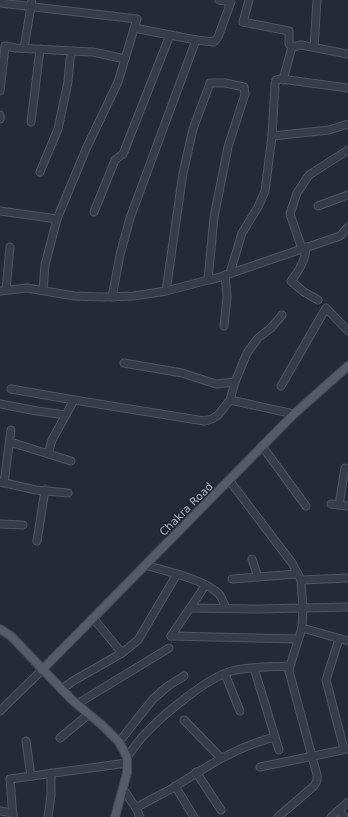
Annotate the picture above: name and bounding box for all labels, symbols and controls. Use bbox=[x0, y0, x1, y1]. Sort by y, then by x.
street label: Chakra Road bbox=[157, 480, 216, 539]

